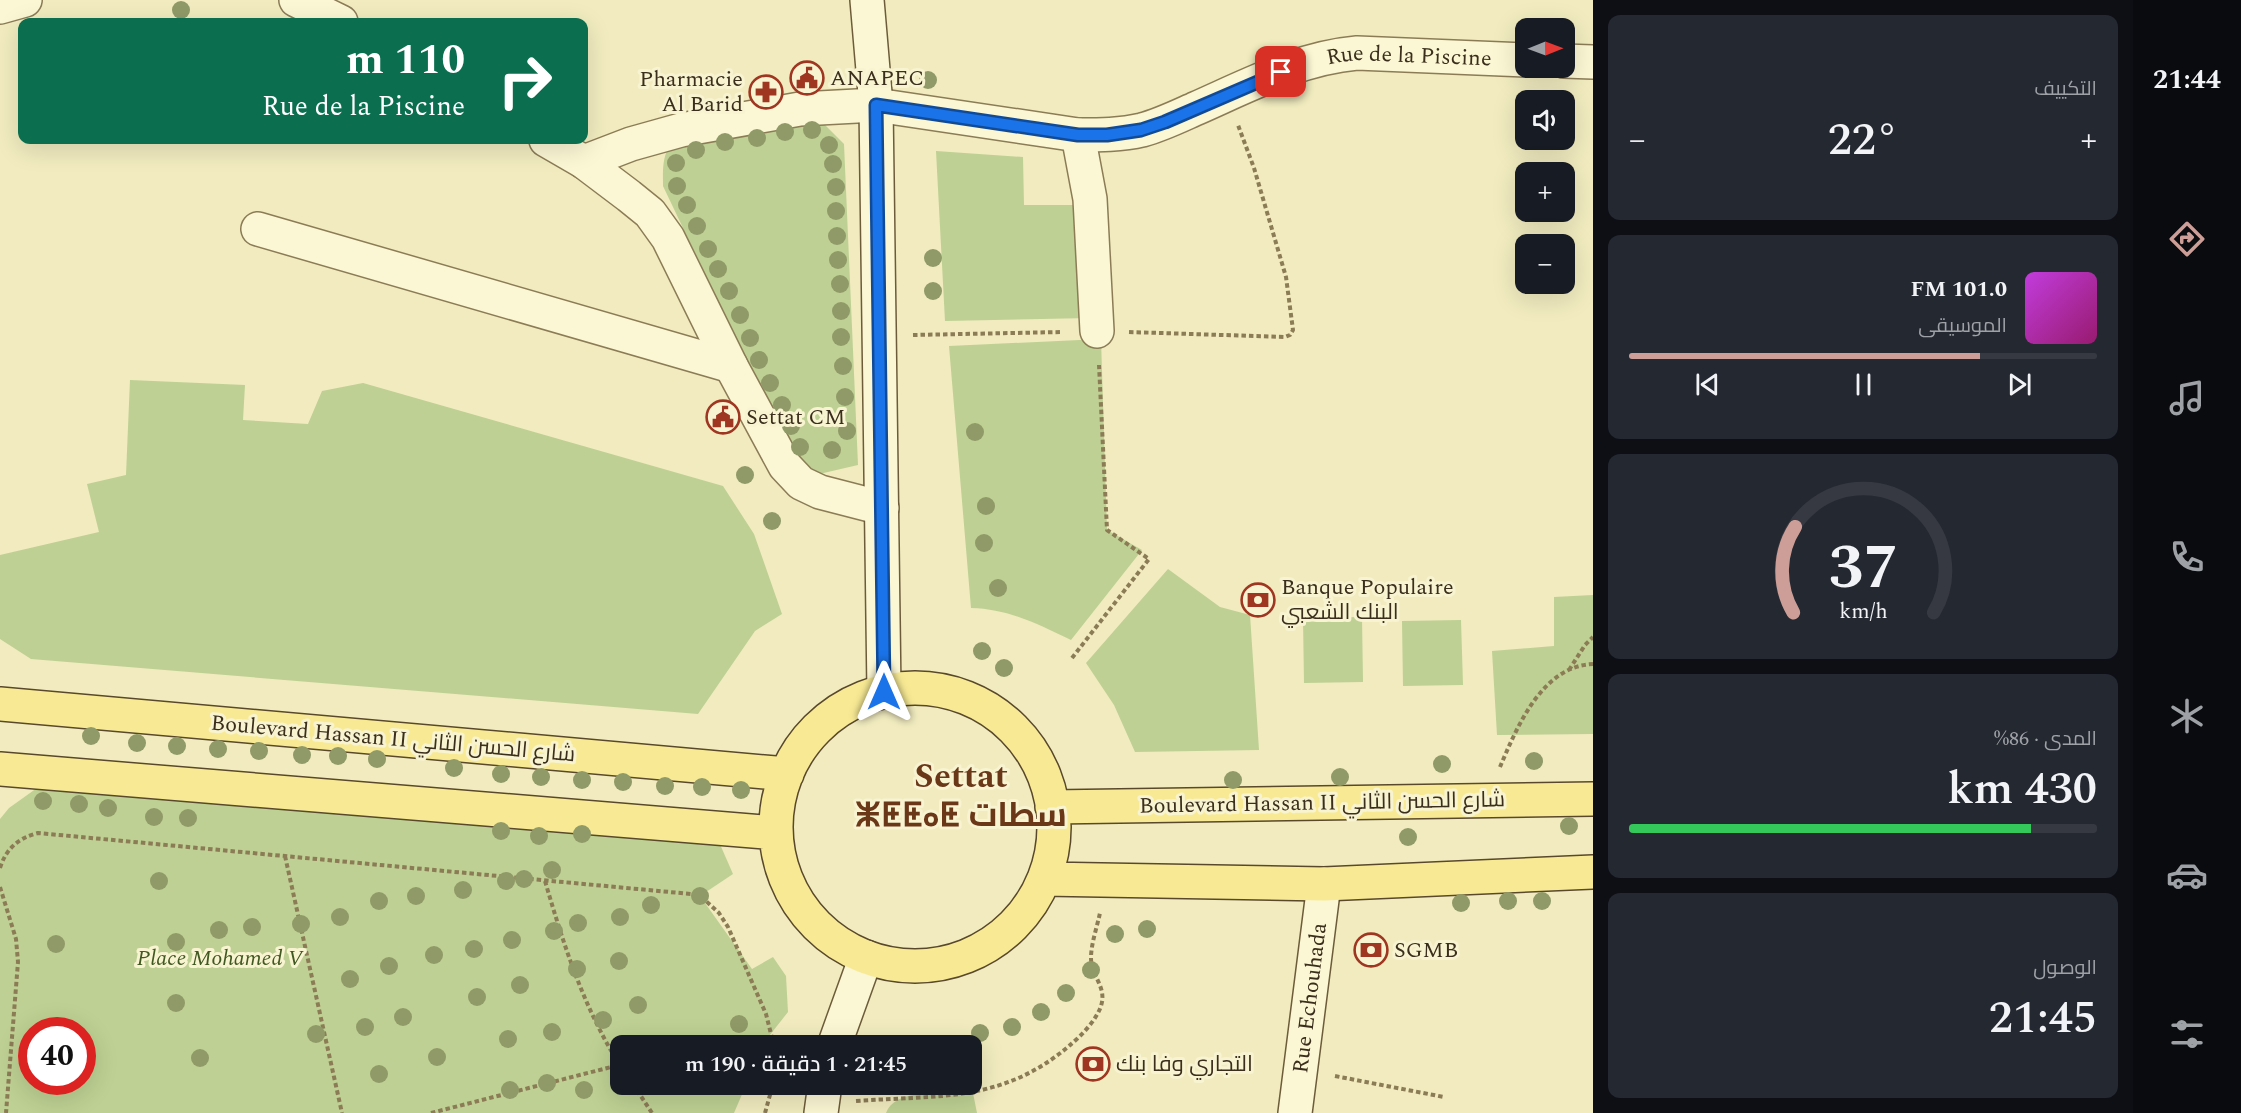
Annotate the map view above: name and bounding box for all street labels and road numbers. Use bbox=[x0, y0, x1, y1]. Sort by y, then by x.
street label: Rue de la Piscine bbox=[1323, 36, 1492, 75]
street label: Boulevard Hassan II شارع الحسن الثاني bbox=[209, 707, 577, 771]
street label: Boulevard Hassan II شارع الحسن الثاني bbox=[1139, 783, 1505, 823]
street label: Rue Echouhada bbox=[1284, 920, 1335, 1075]

